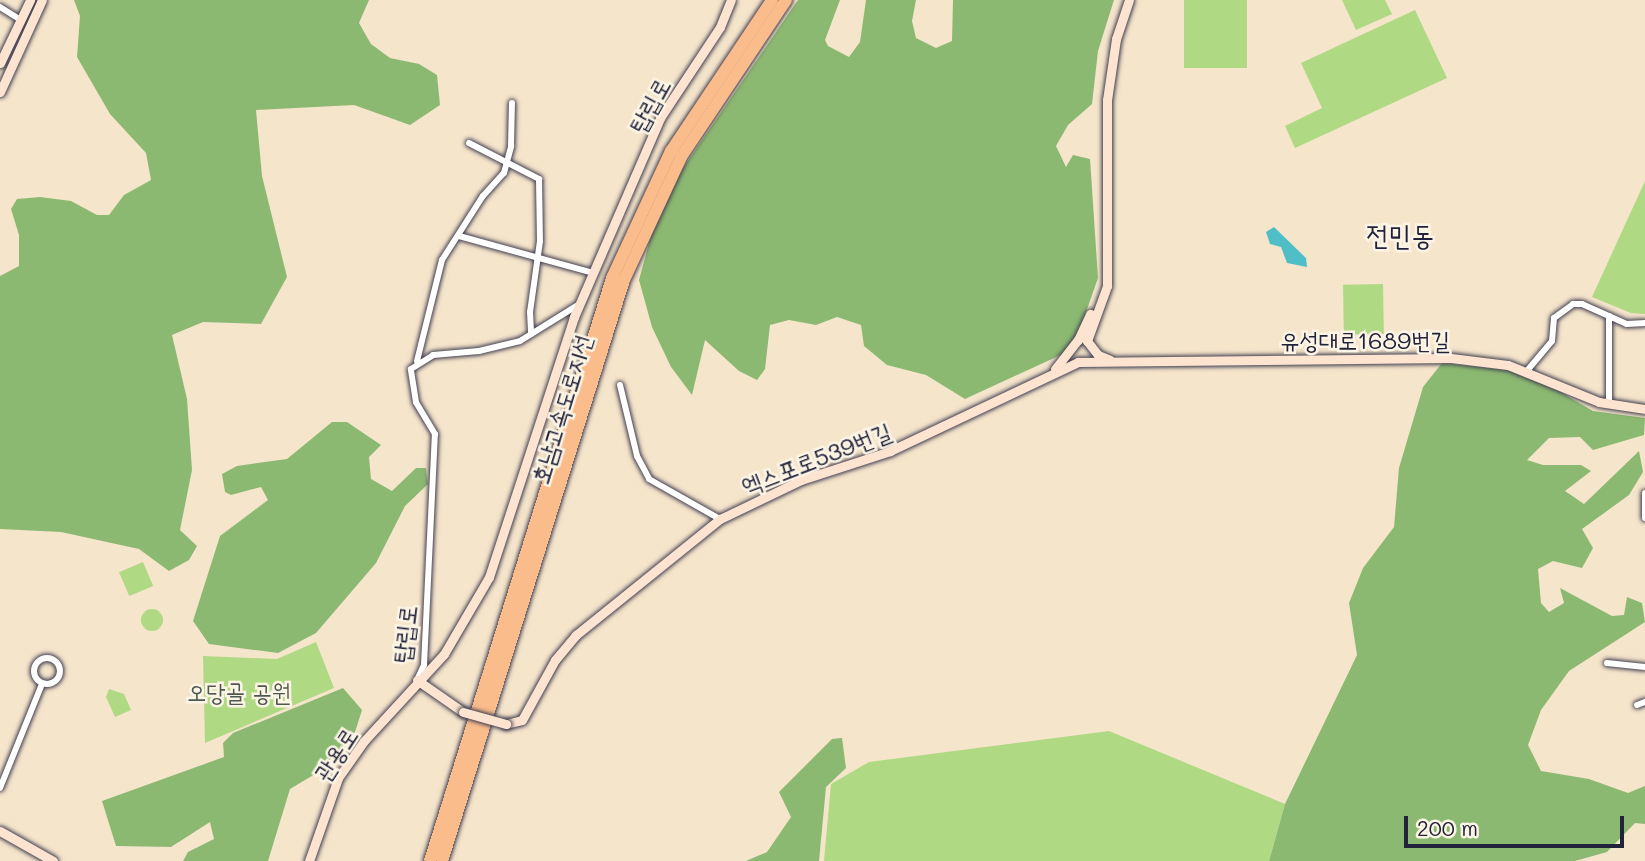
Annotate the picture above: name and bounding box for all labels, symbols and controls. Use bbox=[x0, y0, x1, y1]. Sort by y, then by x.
street label: 탑립로 bbox=[622, 73, 676, 137]
district label: 전민동 bbox=[1366, 217, 1434, 251]
street label: 유성대로1689번길 bbox=[1280, 326, 1450, 354]
street label: 호남고속도로지선 bbox=[525, 331, 597, 487]
street label: 엑스포로539번길 bbox=[737, 416, 895, 500]
street label: 탑립로 bbox=[386, 603, 422, 665]
park label: 오당골 공원 bbox=[187, 678, 291, 706]
street label: 관용로 bbox=[307, 722, 363, 786]
scale bar bbox=[1407, 802, 1628, 846]
text: 200 m bbox=[1417, 814, 1478, 841]

